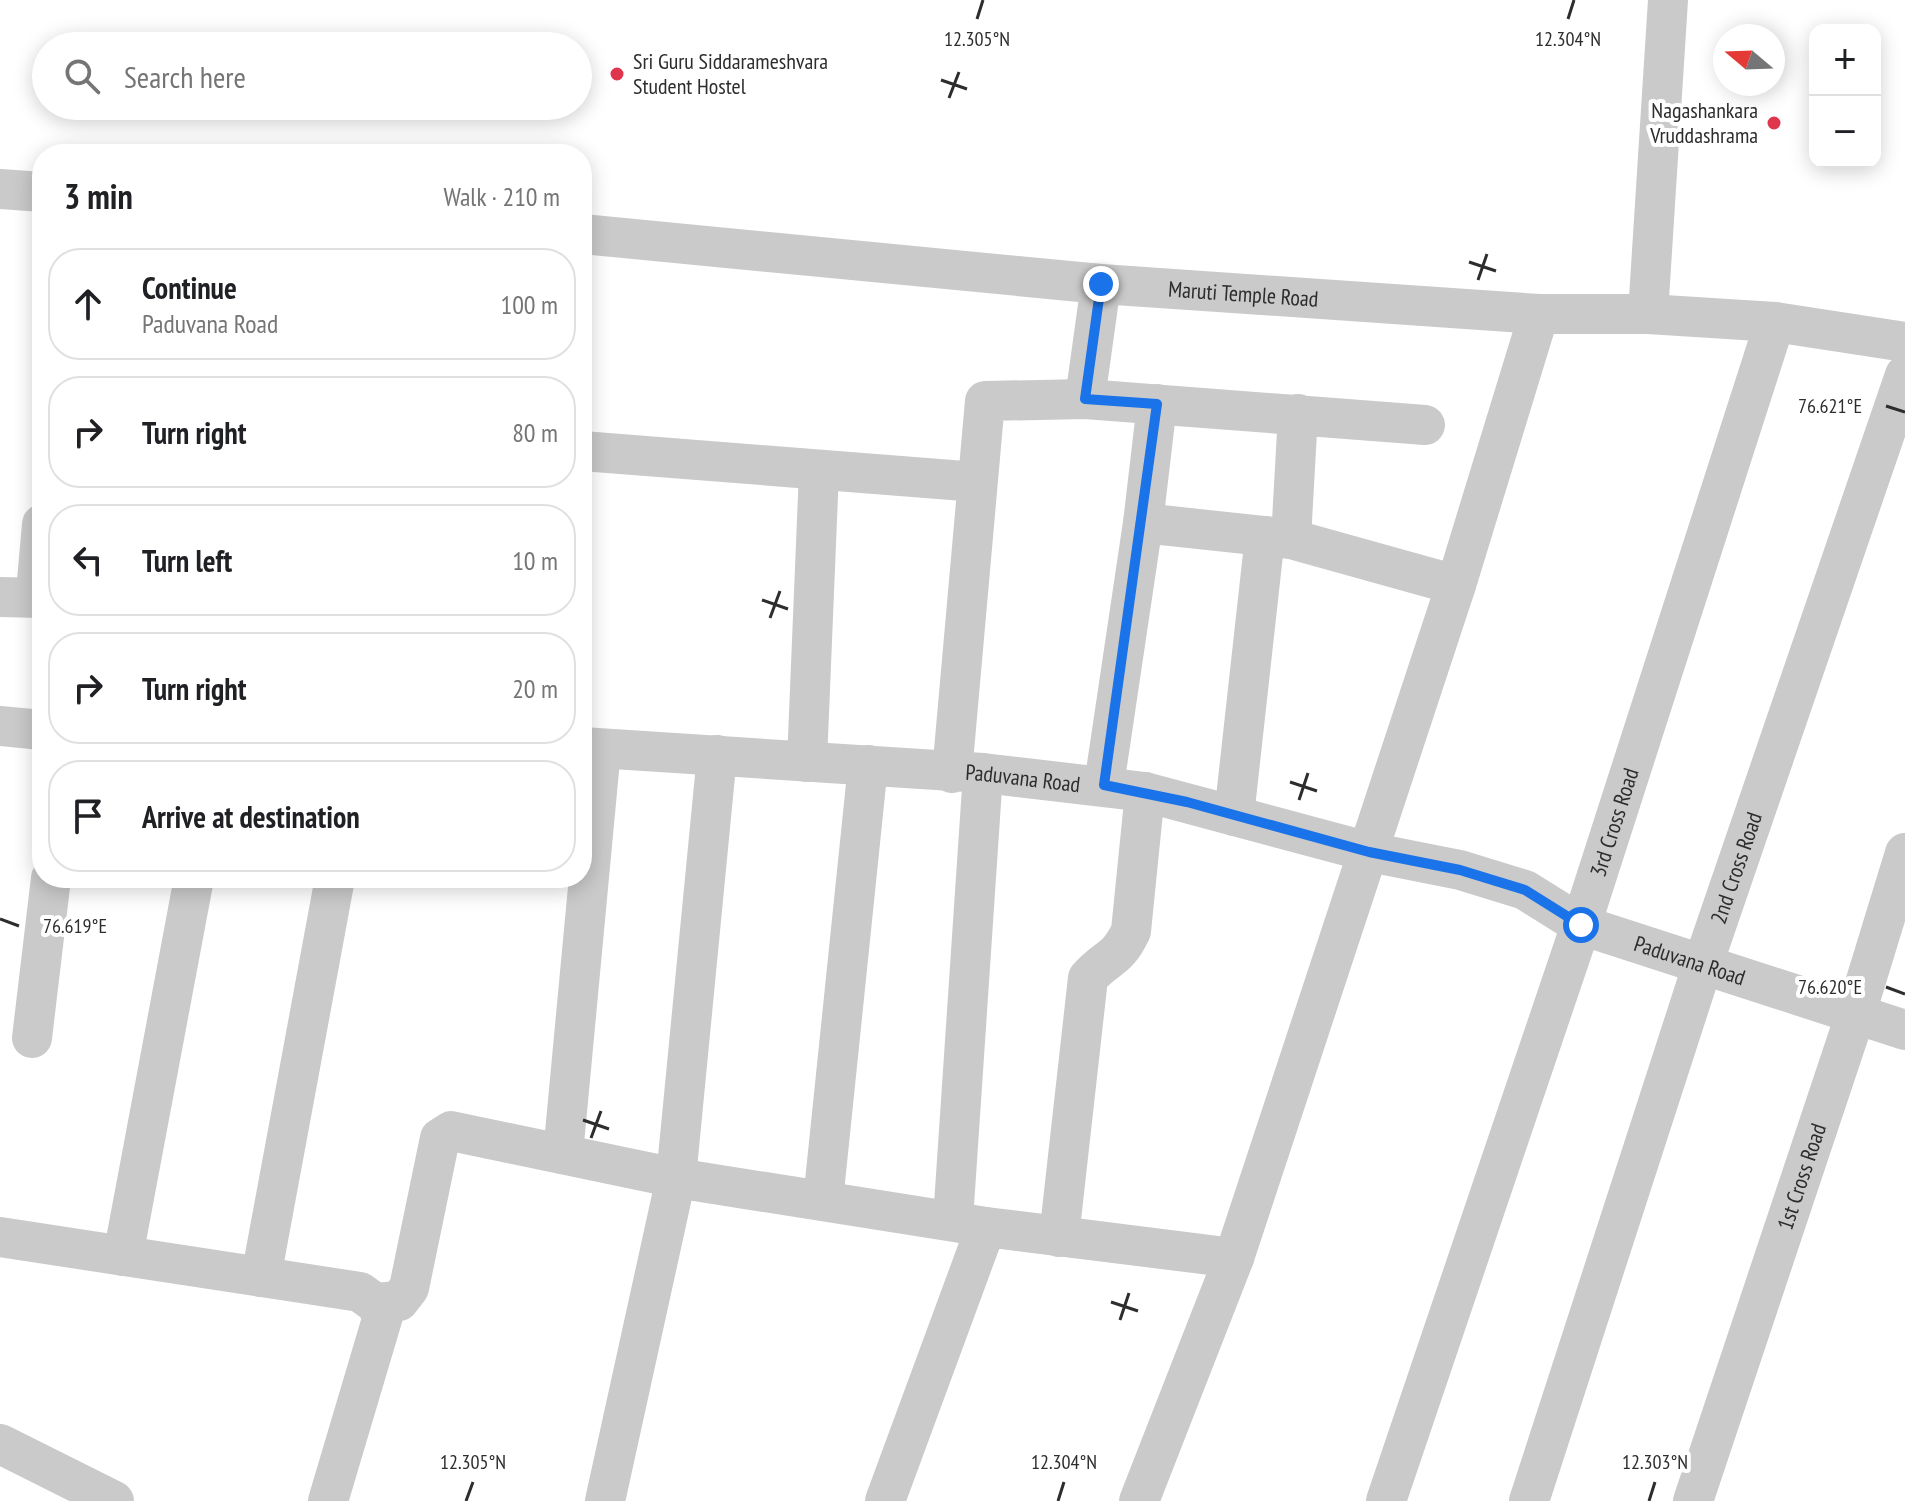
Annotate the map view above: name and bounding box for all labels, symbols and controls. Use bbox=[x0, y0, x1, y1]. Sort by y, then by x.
north arrow bbox=[1713, 24, 1785, 96]
map controls bbox=[1809, 24, 1881, 168]
button: + bbox=[1809, 24, 1881, 96]
text: 12.305°N bbox=[944, 26, 1010, 52]
text: 12.304°N bbox=[1535, 26, 1601, 52]
search box bbox=[32, 32, 592, 120]
place label: Sri Guru Siddarameshvara Student Hostel bbox=[633, 47, 828, 100]
icon: search bbox=[60, 54, 104, 98]
text: Search here bbox=[124, 57, 246, 96]
marker: Sri Guru Siddarameshvara Student Hostel bbox=[608, 65, 626, 83]
place label: Nagashankara Vruddashrama bbox=[1649, 96, 1758, 149]
button: − bbox=[1809, 96, 1881, 168]
marker: Nagashankara Vruddashrama bbox=[1765, 114, 1783, 132]
text: 3 min bbox=[64, 174, 133, 218]
text: Walk · 210 m bbox=[443, 180, 560, 213]
route end bbox=[1083, 266, 1119, 302]
text: Continue bbox=[142, 268, 237, 307]
street label: Maruti Temple Road bbox=[1167, 275, 1319, 313]
icon: ahead bbox=[66, 282, 110, 326]
text: 100 m bbox=[500, 288, 558, 321]
text: Paduvana Road bbox=[142, 307, 278, 340]
text: 76.621°E bbox=[1798, 393, 1862, 419]
icon: right bbox=[66, 410, 110, 454]
text: Turn right bbox=[142, 413, 246, 452]
text: 80 m bbox=[512, 416, 558, 449]
icon: left bbox=[66, 538, 110, 582]
text: Turn left bbox=[142, 541, 232, 580]
text: 10 m bbox=[512, 544, 558, 577]
icon: right bbox=[66, 666, 110, 710]
text: Turn right bbox=[142, 669, 246, 708]
text: 20 m bbox=[512, 672, 558, 705]
street label: Paduvana Road bbox=[965, 758, 1082, 798]
street label: 3rd Cross Road bbox=[1583, 764, 1645, 880]
icon: arrive bbox=[66, 794, 110, 838]
text: Arrive at destination bbox=[142, 797, 360, 836]
street label: 2nd Cross Road bbox=[1704, 808, 1768, 927]
route start bbox=[1563, 907, 1599, 943]
text: 76.619°E bbox=[43, 913, 107, 939]
street label: Paduvana Road bbox=[1631, 929, 1749, 991]
text: 76.620°E bbox=[1798, 974, 1862, 1000]
street label: 1st Cross Road bbox=[1771, 1120, 1832, 1233]
text: 12.305°N bbox=[440, 1449, 506, 1475]
text: 12.304°N bbox=[1031, 1449, 1097, 1475]
text: 12.303°N bbox=[1622, 1449, 1688, 1475]

